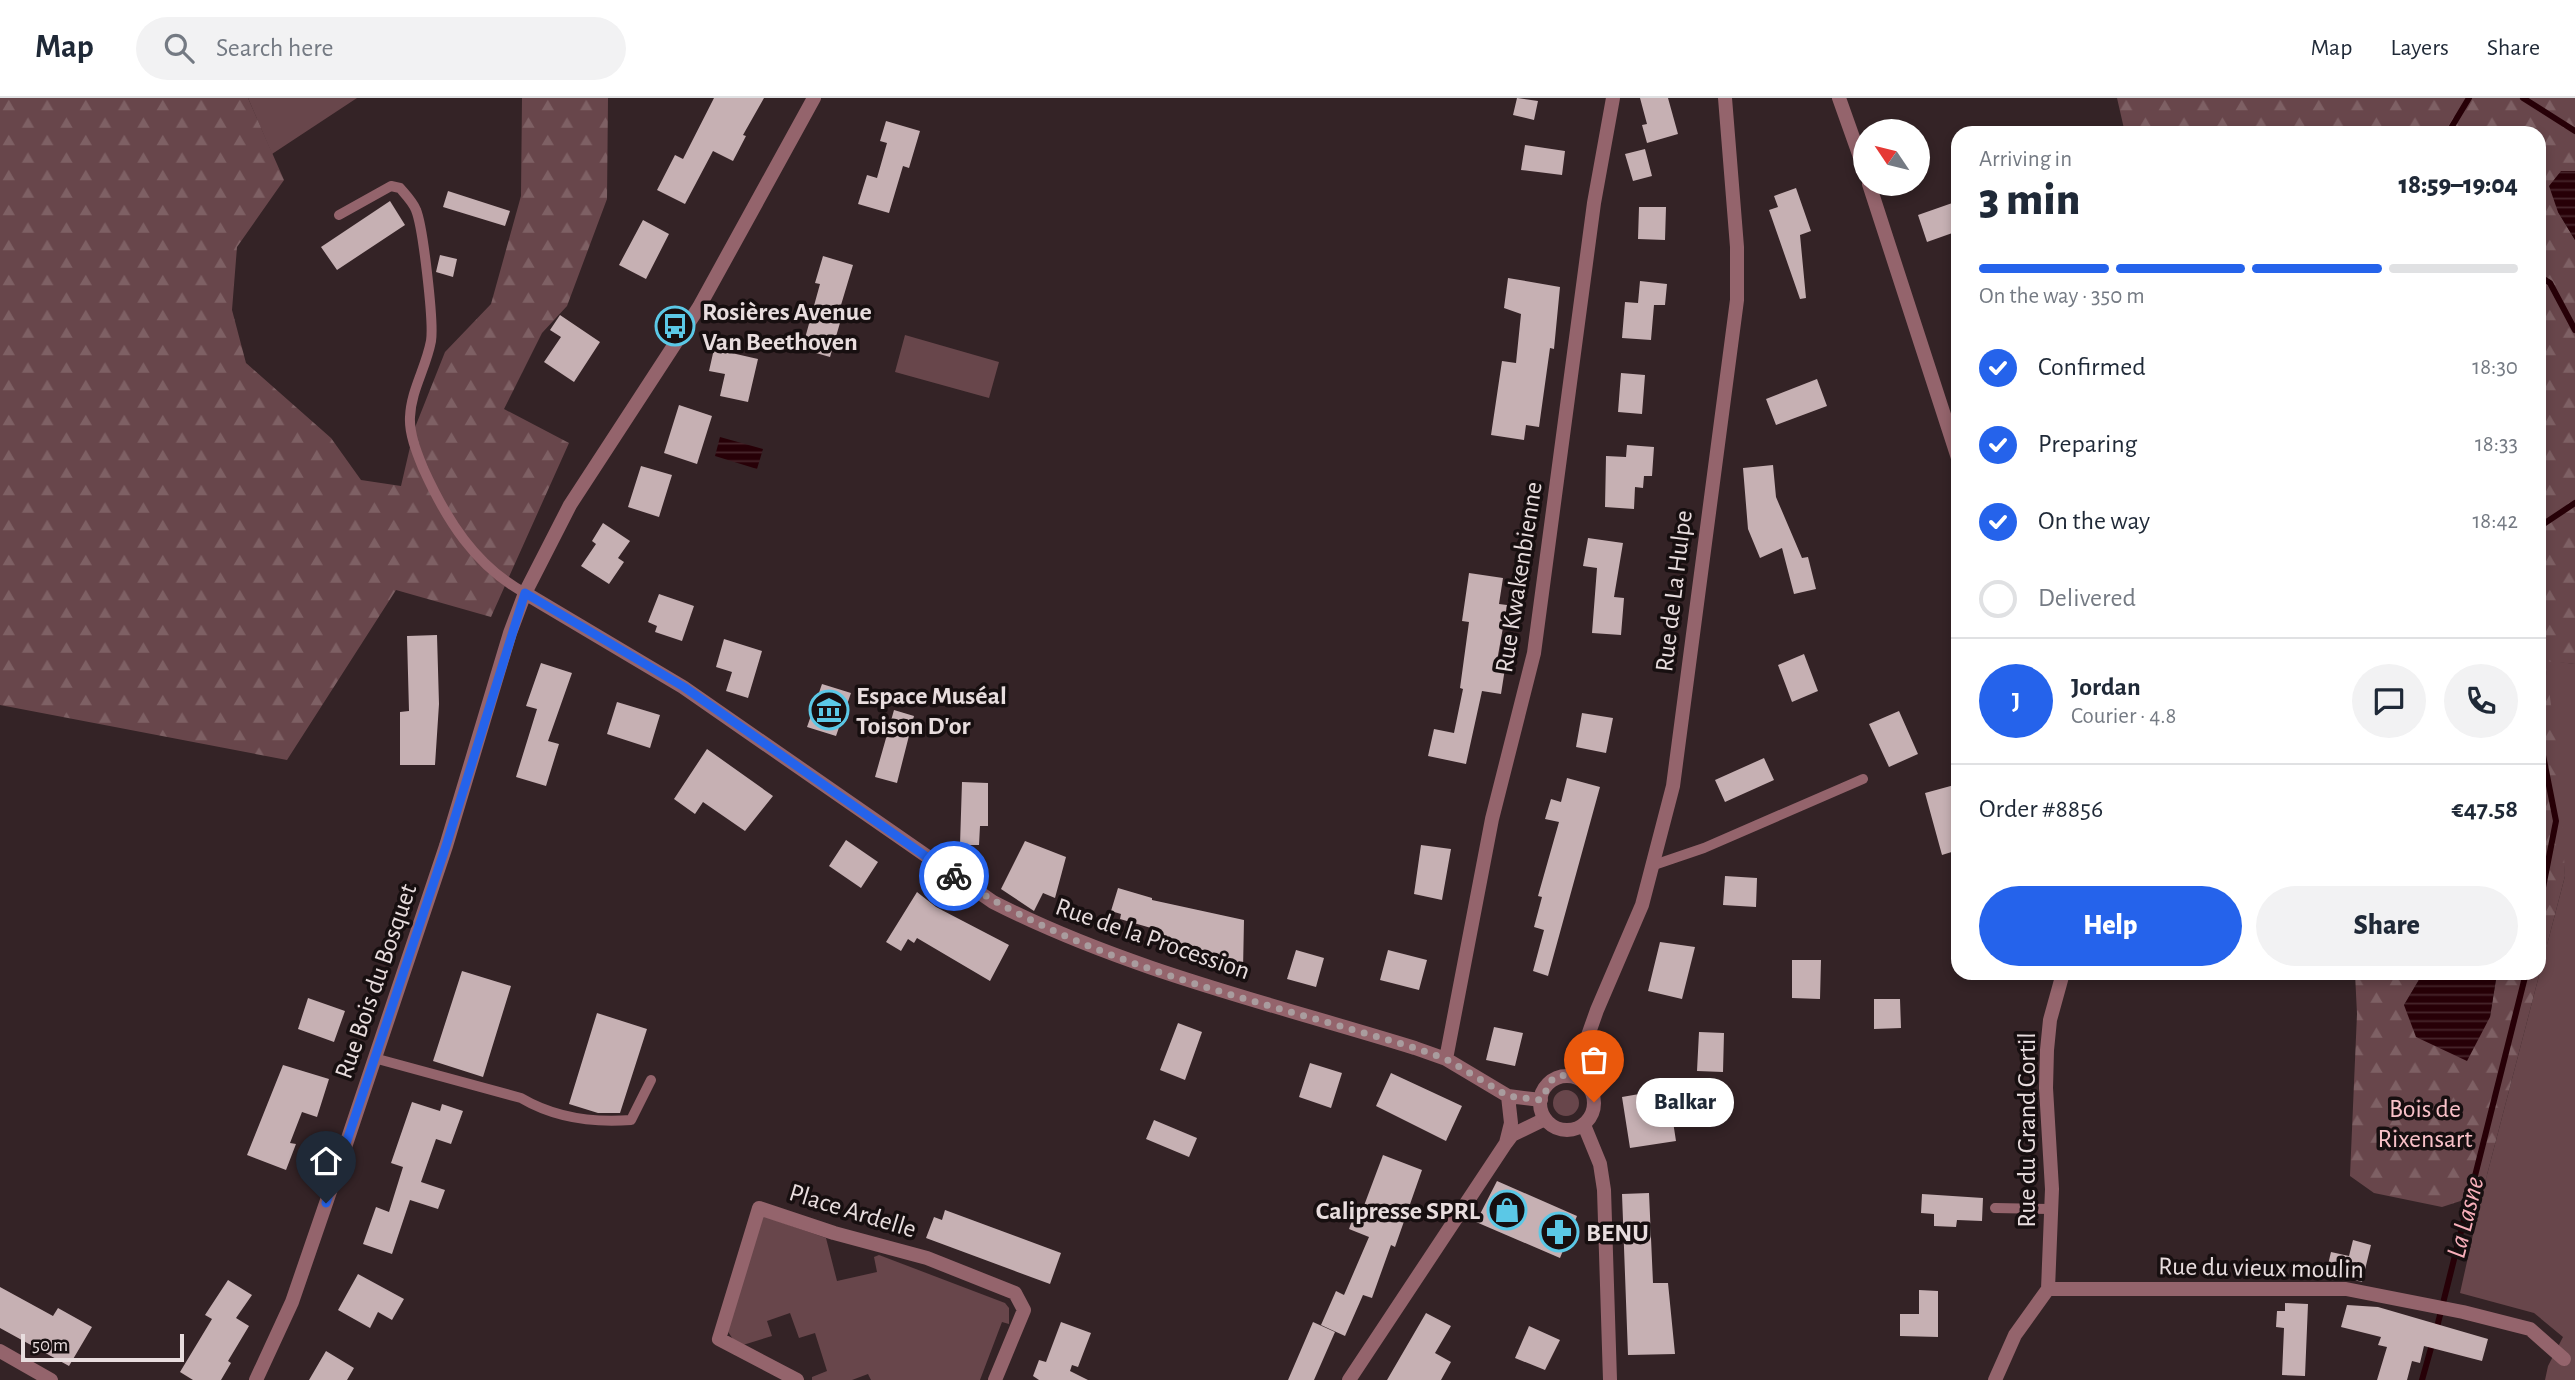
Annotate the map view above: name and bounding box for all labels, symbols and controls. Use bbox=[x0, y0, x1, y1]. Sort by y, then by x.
search box bbox=[136, 17, 626, 80]
icon: search bbox=[160, 29, 198, 67]
text: Map bbox=[35, 31, 94, 64]
text: Search here bbox=[216, 35, 334, 61]
text: Map bbox=[2310, 36, 2352, 60]
text: Layers bbox=[2390, 36, 2449, 60]
text: Share bbox=[2487, 36, 2540, 60]
north arrow bbox=[1853, 119, 1930, 196]
map controls bbox=[1853, 119, 1930, 196]
text: Arriving in bbox=[1979, 148, 2072, 171]
text: 18:59–19:04 bbox=[2399, 172, 2518, 198]
text: 3 min bbox=[1979, 177, 2080, 223]
text: On the way · 350 m bbox=[1979, 285, 2145, 308]
place label: Rosières Avenue Van Beethoven bbox=[702, 299, 872, 355]
bus stop icon: Rosières Avenue Van Beethoven bbox=[654, 305, 696, 347]
icon: check bbox=[1979, 349, 2017, 387]
text: Confirmed bbox=[2038, 354, 2146, 380]
text: 18:30 bbox=[2472, 356, 2518, 379]
icon: check bbox=[1979, 426, 2017, 464]
text: Preparing bbox=[2038, 431, 2137, 457]
text: 18:33 bbox=[2475, 433, 2518, 456]
street label: Rue Kwakenbienne bbox=[1491, 480, 1547, 675]
icon: check bbox=[1979, 503, 2017, 541]
text: On the way bbox=[2038, 508, 2150, 534]
street label: Rue de La Hulpe bbox=[1651, 509, 1697, 673]
text: 18:42 bbox=[2472, 510, 2518, 533]
text: Delivered bbox=[2038, 585, 2136, 611]
button: chat bbox=[2352, 664, 2426, 738]
button: phone bbox=[2444, 664, 2518, 738]
text: Jordan bbox=[2071, 674, 2141, 700]
place label: Espace Muséal Toison D'or bbox=[856, 683, 1007, 739]
text: J bbox=[2012, 688, 2020, 714]
museum icon: Espace Muséal Toison D'or bbox=[808, 689, 850, 731]
text: Courier · 4.8 bbox=[2071, 705, 2176, 728]
text: Order #8856 bbox=[1979, 796, 2103, 822]
text: €47.58 bbox=[2452, 796, 2518, 822]
courier bbox=[919, 841, 989, 911]
icon: bike bbox=[935, 857, 973, 895]
street label: Rue Bois du Bosquet bbox=[330, 881, 421, 1082]
button: Help bbox=[1979, 886, 2242, 966]
button: Share bbox=[2256, 886, 2518, 966]
street label: Rue de la Procession bbox=[1052, 894, 1253, 984]
pin bbox=[1564, 1030, 1624, 1102]
street label: Rue du Grand Cortil bbox=[2014, 1032, 2040, 1228]
icon: bag bbox=[1575, 1041, 1613, 1079]
callout: Balkar bbox=[1636, 1077, 1734, 1126]
text: Balkar bbox=[1654, 1091, 1716, 1114]
park label: Bois de Rixensart bbox=[2377, 1096, 2473, 1152]
pin bbox=[296, 1131, 356, 1203]
icon: home bbox=[307, 1142, 345, 1180]
water label: La Lasne bbox=[2442, 1174, 2490, 1261]
street label: Place Ardelle bbox=[786, 1179, 919, 1243]
shop icon: Calipresse SPRL bbox=[1486, 1189, 1528, 1231]
place label: Calipresse SPRL bbox=[1316, 1198, 1481, 1224]
pharmacy icon: BENU bbox=[1538, 1211, 1580, 1253]
place label: BENU bbox=[1586, 1220, 1649, 1246]
street label: Rue du vieux moulin bbox=[2158, 1253, 2364, 1283]
scale bar bbox=[21, 1331, 184, 1363]
text: 50 m bbox=[32, 1336, 68, 1355]

